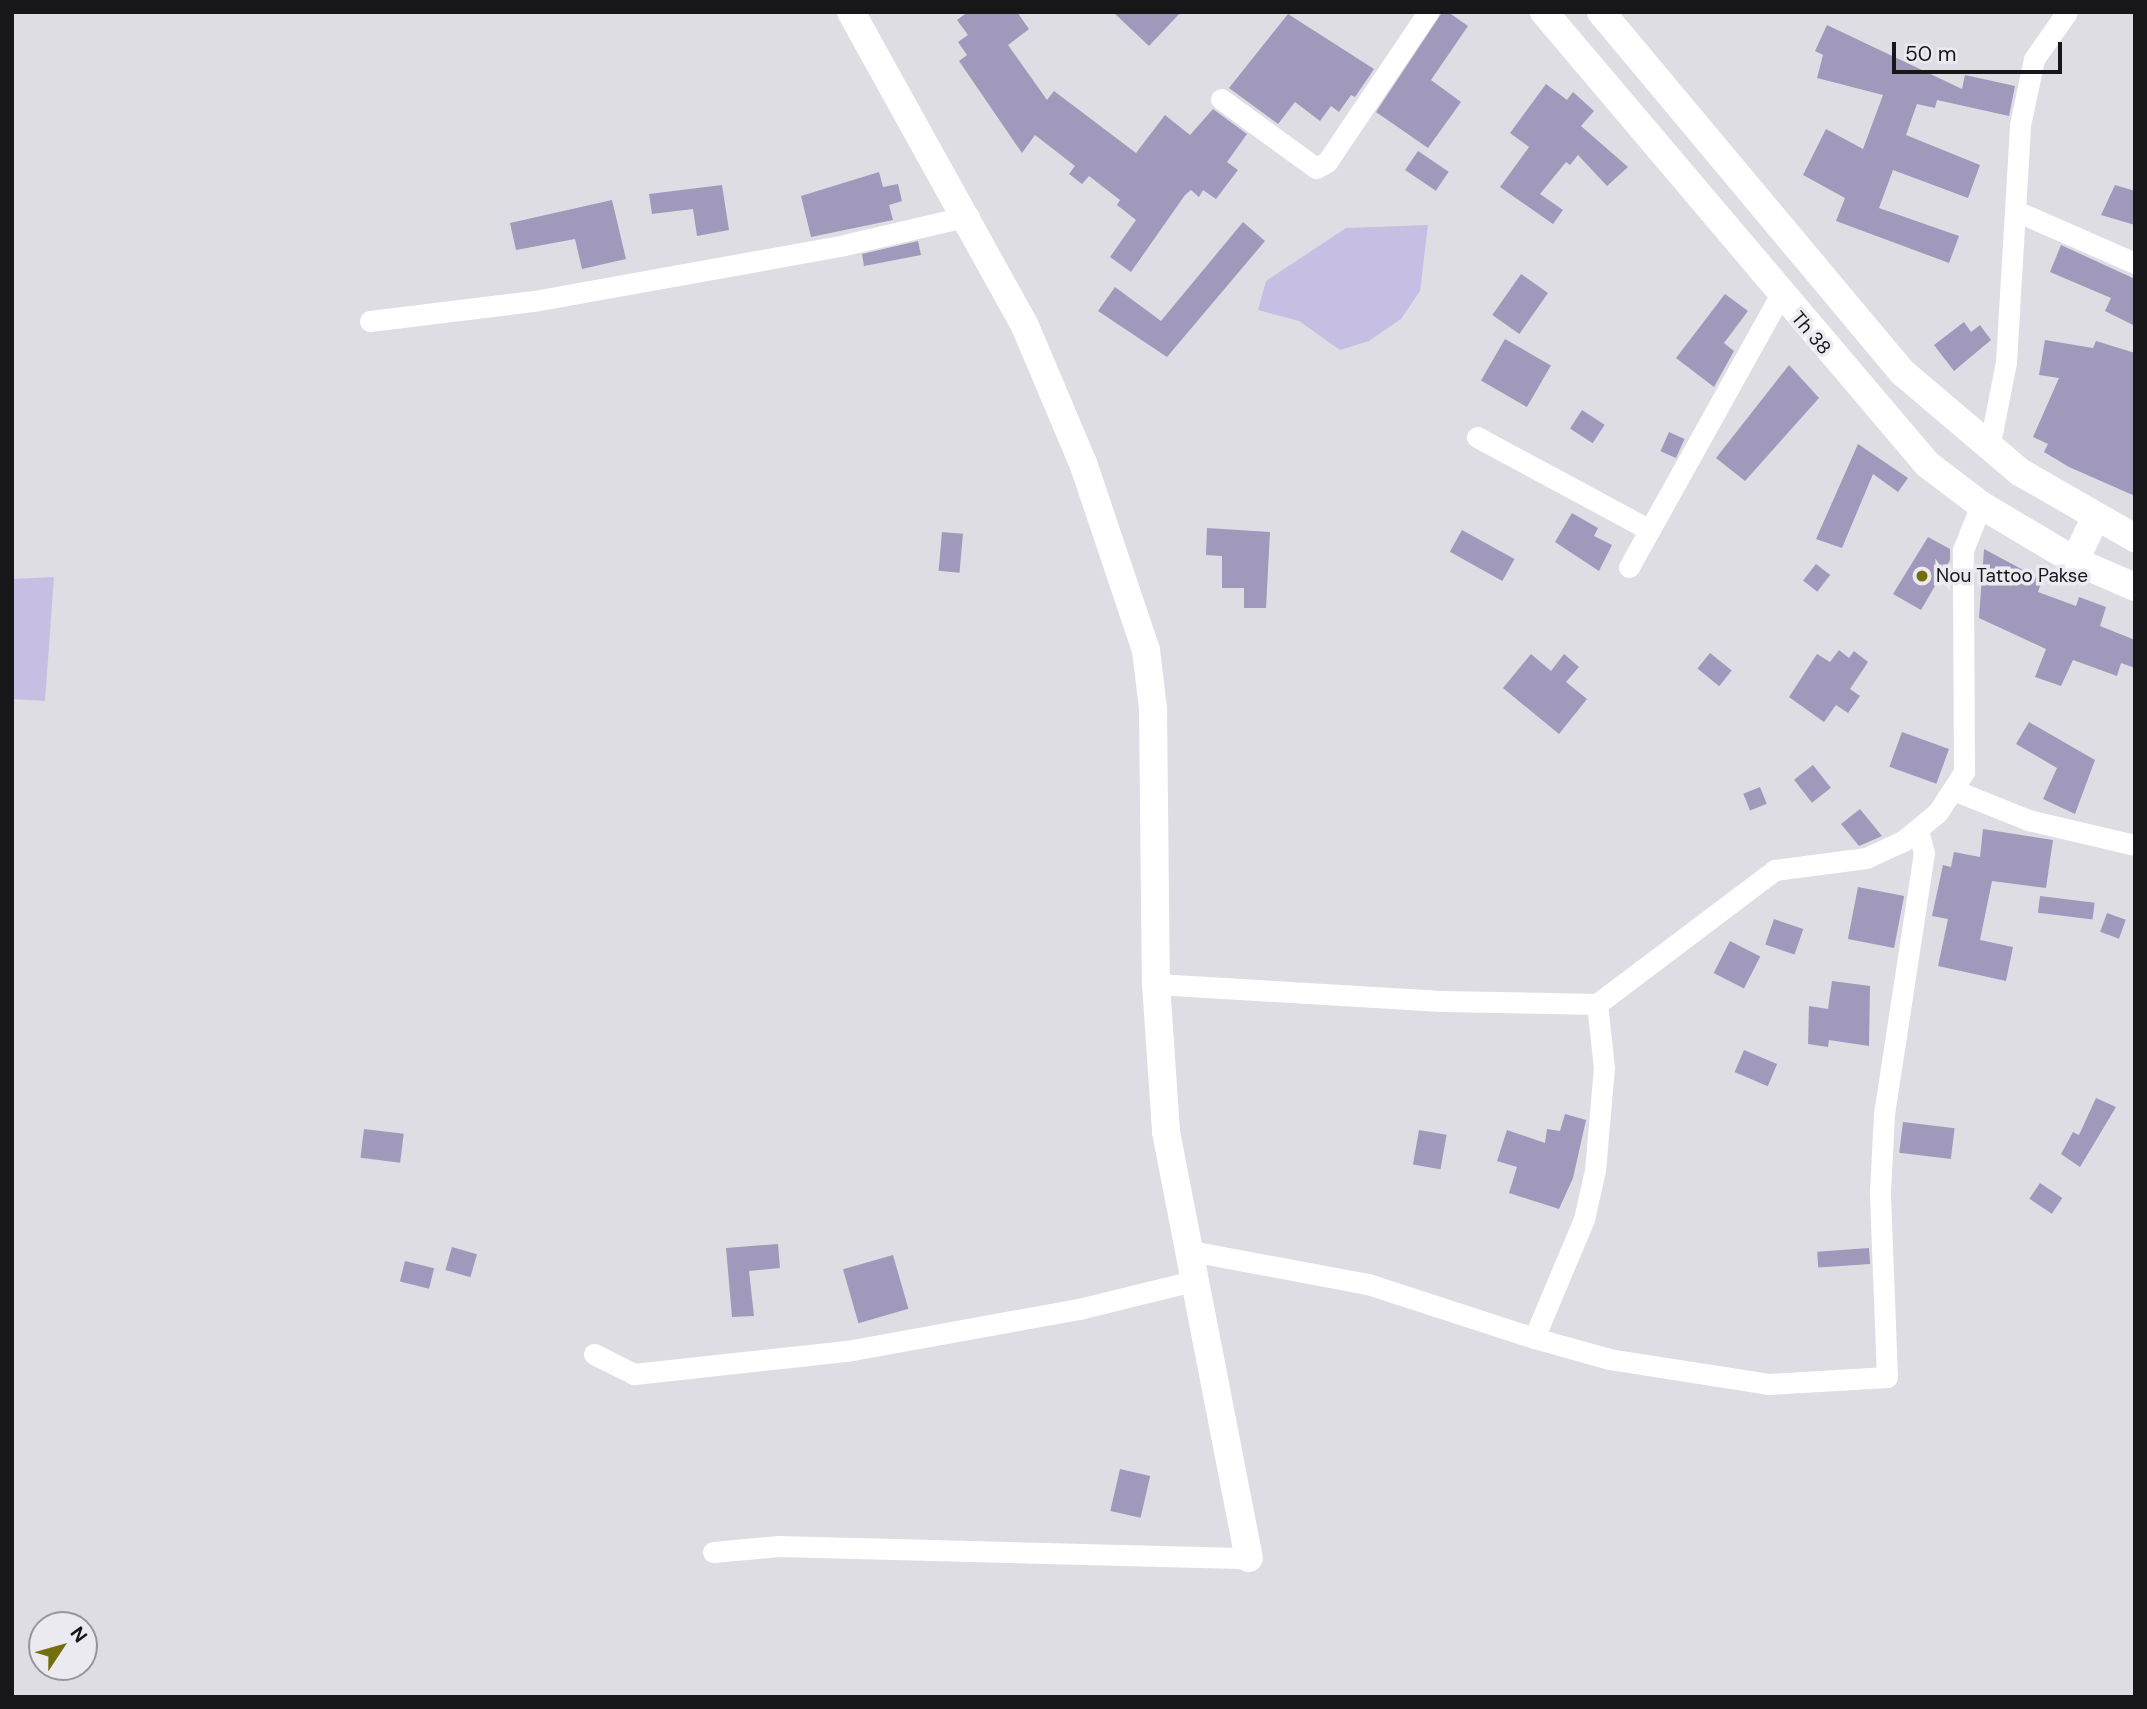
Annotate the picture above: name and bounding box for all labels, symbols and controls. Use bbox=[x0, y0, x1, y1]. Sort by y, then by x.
scale bar bbox=[1895, 28, 2065, 72]
text: 50 m bbox=[1905, 40, 1956, 68]
street label: Th 38 bbox=[1786, 307, 1836, 359]
place label: Nou Tattoo Pakse bbox=[1936, 565, 2088, 587]
marker: Nou Tattoo Pakse bbox=[1914, 568, 1930, 584]
north arrow bbox=[28, 1611, 98, 1681]
text: N bbox=[65, 1622, 93, 1647]

